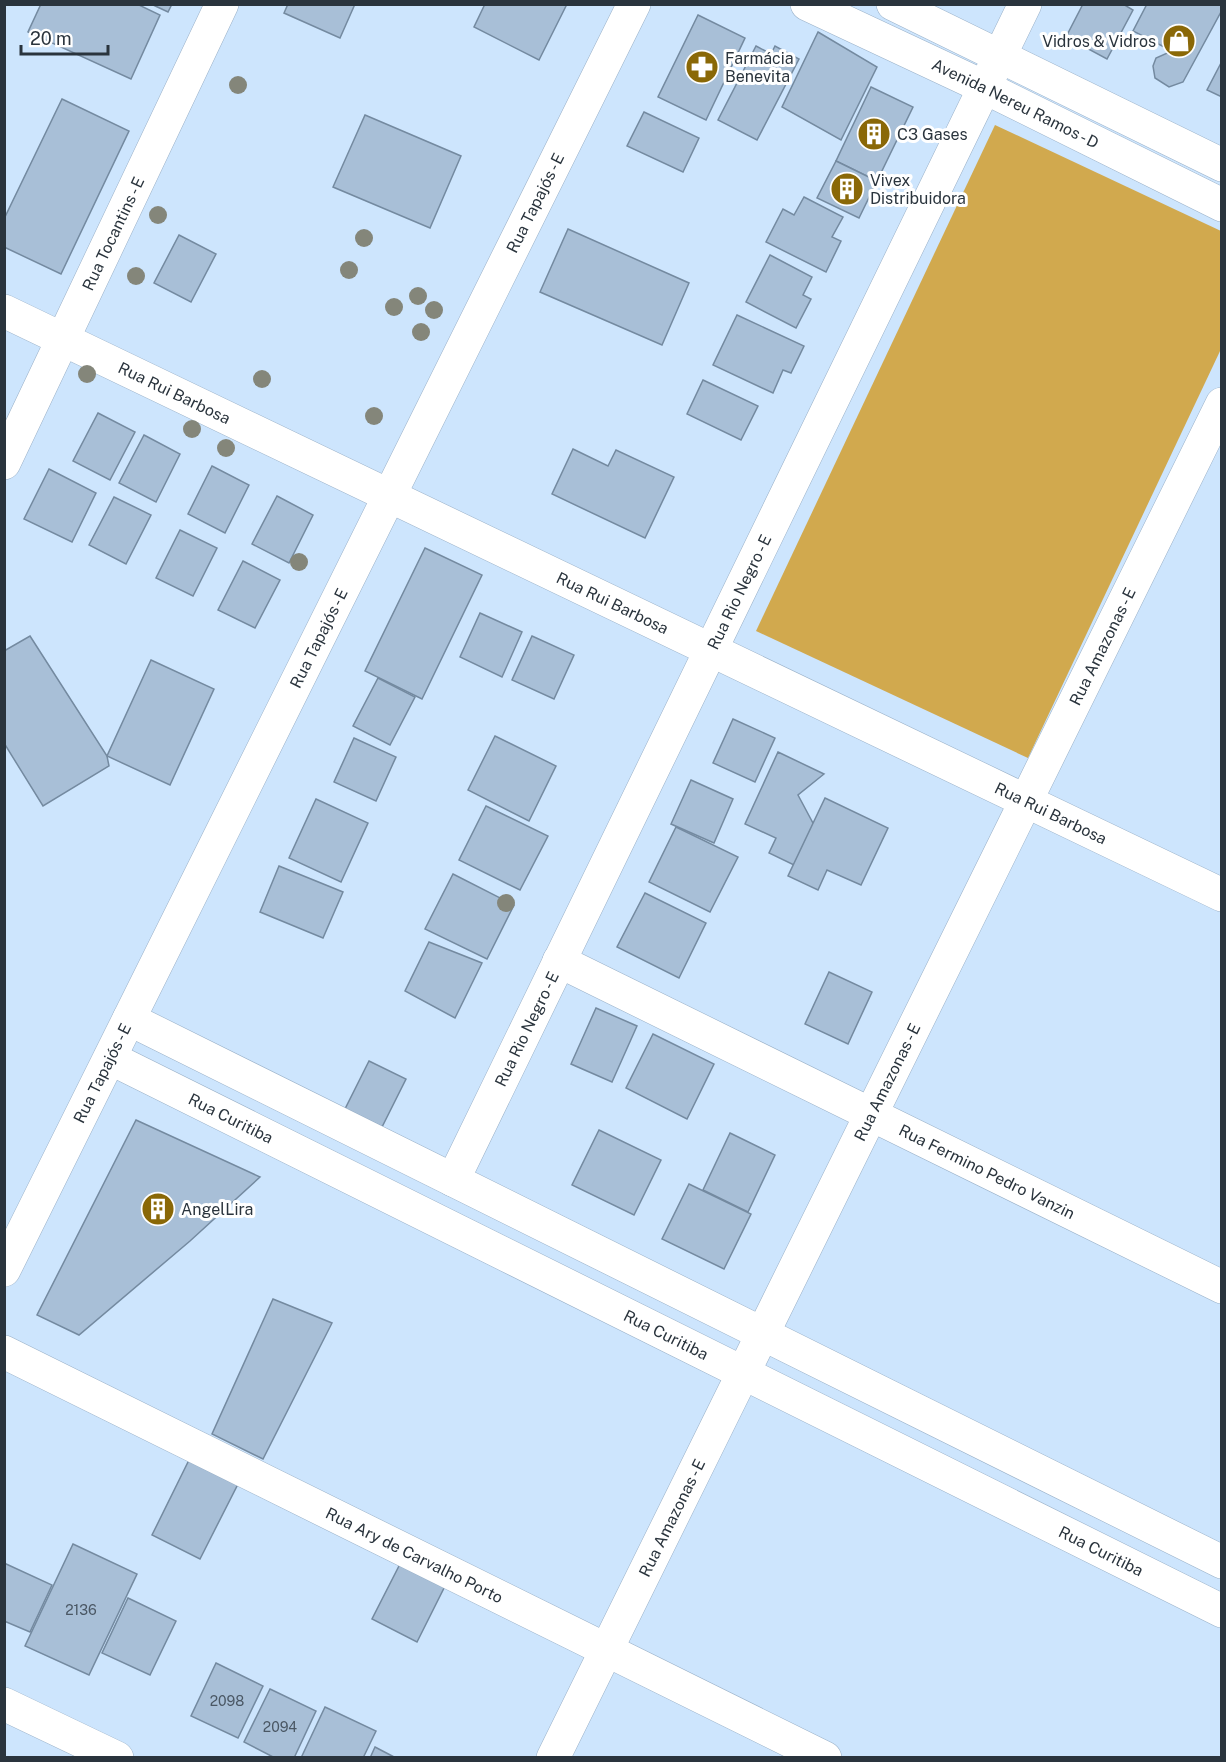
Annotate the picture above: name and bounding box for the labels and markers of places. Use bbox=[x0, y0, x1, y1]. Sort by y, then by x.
shop icon: Vidros & Vidros bbox=[1161, 23, 1197, 59]
place label: Vidros & Vidros bbox=[1042, 32, 1156, 51]
pharmacy icon: Farmácia Benevita bbox=[684, 49, 720, 85]
place label: Farmácia Benevita bbox=[725, 49, 794, 86]
building icon: C3 Gases bbox=[856, 116, 892, 152]
place label: C3 Gases bbox=[897, 125, 968, 144]
building icon: Vivex Distribuidora bbox=[829, 171, 865, 207]
place label: Vivex Distribuidora bbox=[870, 171, 966, 208]
building icon: AngelLira bbox=[140, 1191, 176, 1227]
place label: AngelLira bbox=[181, 1200, 253, 1219]

